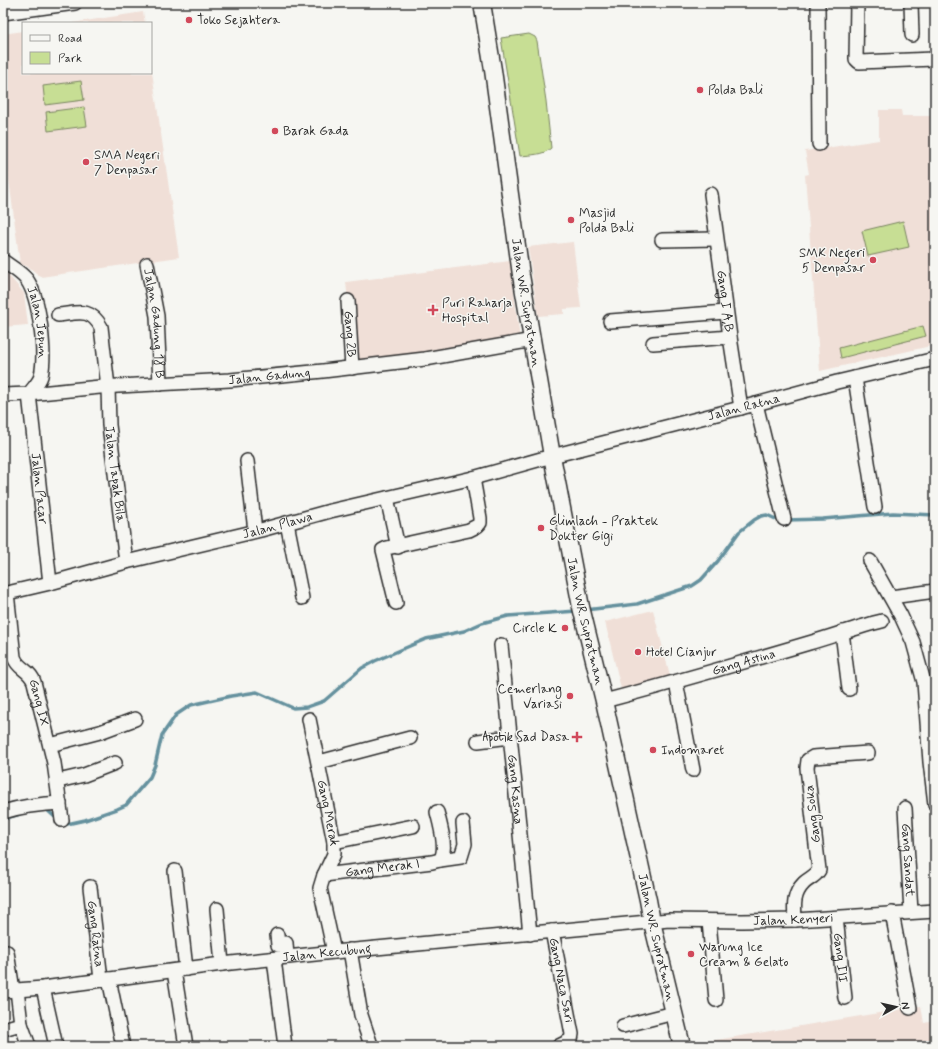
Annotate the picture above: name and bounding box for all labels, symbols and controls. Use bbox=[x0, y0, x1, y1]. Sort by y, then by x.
place label: Toko Sejahtera bbox=[197, 12, 280, 29]
marker: Toko Sejahtera bbox=[184, 15, 194, 25]
legend bbox=[22, 22, 152, 74]
text: Road bbox=[58, 31, 82, 47]
text: Park bbox=[58, 51, 82, 67]
place label: Polda Bali bbox=[708, 82, 764, 99]
marker: Polda Bali bbox=[695, 85, 705, 95]
place label: Barak Gada bbox=[283, 123, 349, 140]
marker: Barak Gada bbox=[270, 126, 280, 136]
place label: SMA Negeri 7 Denpasar bbox=[94, 147, 160, 179]
marker: SMA Negeri 7 Denpasar bbox=[81, 157, 91, 167]
place label: Masjid Polda Bali bbox=[579, 205, 635, 237]
marker: Masjid Polda Bali bbox=[566, 215, 576, 225]
street label: Jalan WR. Supratman bbox=[508, 237, 545, 369]
place label: SMK Negeri 5 Denpasar bbox=[799, 245, 866, 277]
marker: SMK Negeri 5 Denpasar bbox=[868, 255, 878, 265]
street label: Jalan Gadung 18 B bbox=[140, 267, 168, 379]
street label: Gang I A,B bbox=[713, 269, 738, 333]
street label: Jalan Jepun bbox=[23, 283, 51, 359]
place label: Puri Raharja Hospital bbox=[442, 295, 512, 327]
marker: Puri Raharja Hospital bbox=[427, 304, 439, 316]
street label: Gang 2B bbox=[340, 310, 360, 358]
street label: Jalan Gadung bbox=[227, 364, 311, 389]
street label: Jalan Ratna bbox=[706, 389, 782, 425]
street label: Jalan Tapak Bila bbox=[101, 425, 130, 524]
street label: Jalan Pacar bbox=[27, 452, 52, 526]
street label: Jalan Plawa bbox=[241, 508, 314, 543]
place label: Glimlach - Praktek Dokter Gigi bbox=[549, 513, 659, 546]
marker: Glimlach - Praktek Dokter Gigi bbox=[536, 523, 546, 533]
street label: Jalan WR. Supratman bbox=[563, 556, 608, 687]
place label: Circle K bbox=[513, 620, 557, 637]
marker: Circle K bbox=[560, 623, 570, 633]
place label: Hotel Cianjur bbox=[646, 644, 717, 661]
street label: Gang Astina bbox=[710, 645, 777, 679]
marker: Hotel Cianjur bbox=[633, 647, 643, 657]
street label: Gang IX bbox=[25, 677, 53, 728]
place label: Cemerlang Variasi bbox=[497, 681, 562, 713]
marker: Cemerlang Variasi bbox=[565, 691, 575, 701]
place label: Apotik Sad Dasa bbox=[482, 729, 569, 747]
marker: Apotik Sad Dasa bbox=[572, 732, 582, 742]
place label: Indomaret bbox=[661, 742, 724, 759]
marker: Indomaret bbox=[648, 745, 658, 755]
street label: Gang Kasna bbox=[504, 754, 527, 825]
street label: Gang Merak bbox=[313, 778, 343, 847]
street label: Gang Soka bbox=[801, 784, 826, 844]
street label: Gang Sandat bbox=[897, 823, 919, 897]
street label: Gang Merak I bbox=[344, 855, 421, 881]
street label: Jalan WR. Supratman bbox=[634, 872, 679, 1003]
street label: Gang Ratna bbox=[83, 900, 108, 968]
street label: Jalan Kenyeri bbox=[753, 909, 834, 929]
street label: Gang III bbox=[829, 932, 852, 984]
street label: Gang Naca Sari bbox=[545, 936, 578, 1024]
place label: Warung Ice Cream & Gelato bbox=[699, 939, 789, 971]
street label: Jalan Kecubung bbox=[281, 940, 372, 966]
marker: Warung Ice Cream & Gelato bbox=[686, 949, 696, 959]
north arrow bbox=[876, 987, 916, 1027]
text: N bbox=[897, 1001, 912, 1010]

